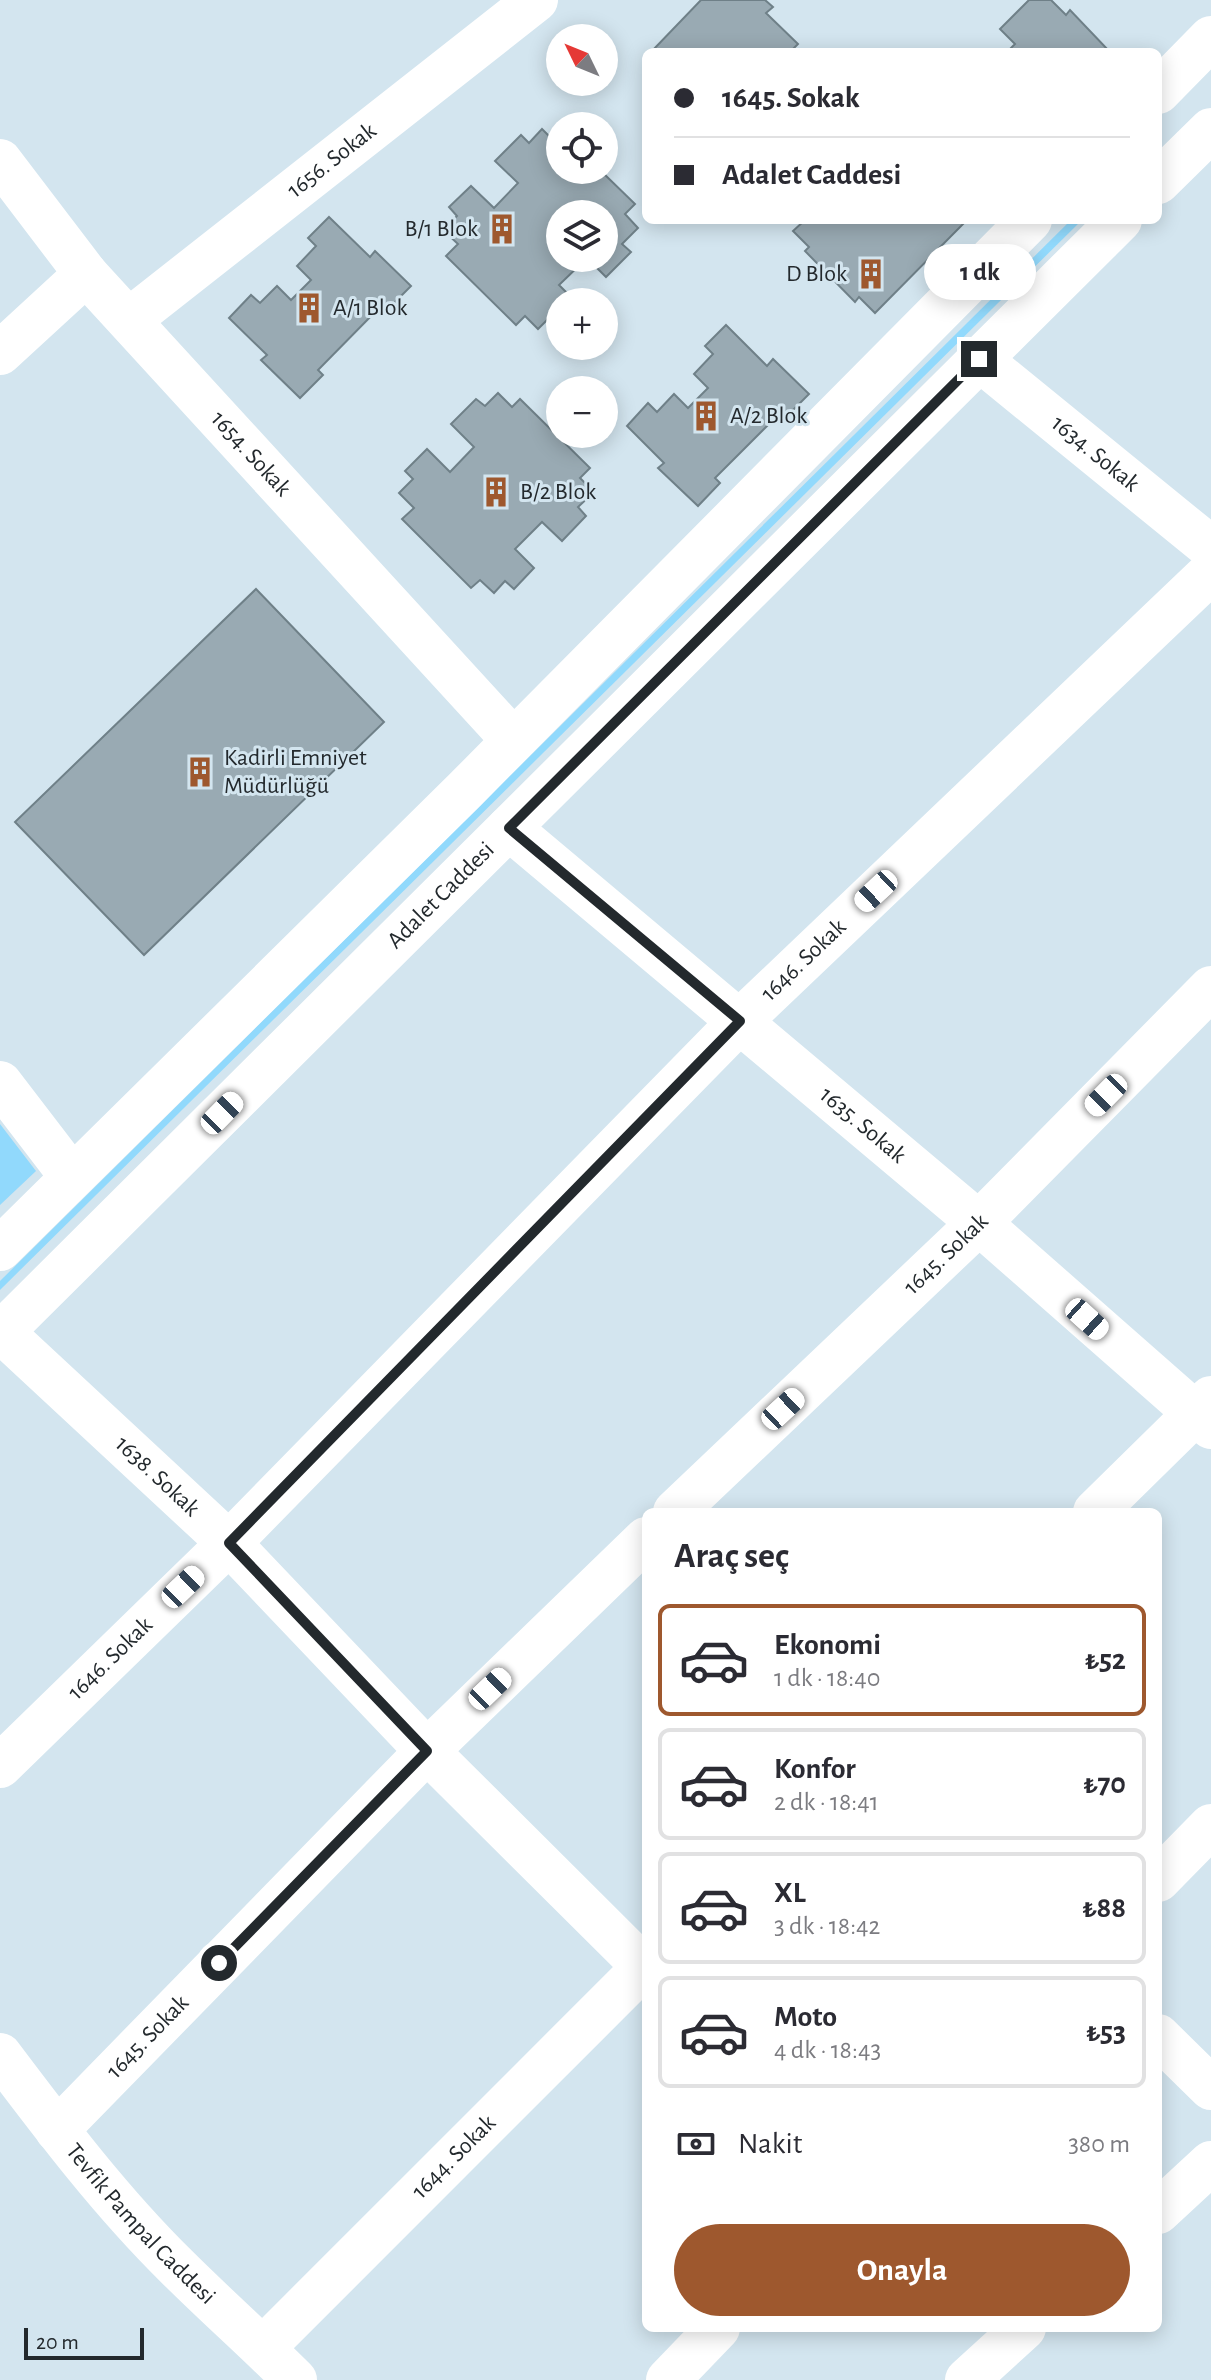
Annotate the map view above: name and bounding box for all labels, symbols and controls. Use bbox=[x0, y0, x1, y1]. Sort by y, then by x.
north arrow bbox=[546, 24, 618, 96]
map controls bbox=[546, 24, 618, 448]
text: 1645. Sokak bbox=[722, 83, 860, 113]
button: locate bbox=[546, 112, 618, 184]
street label: 1656. Sokak bbox=[283, 118, 381, 203]
text: Adalet Caddesi bbox=[722, 160, 901, 190]
button: layers bbox=[546, 200, 618, 272]
building icon: B/1 Blok bbox=[485, 212, 519, 246]
place label: B/1 Blok bbox=[404, 217, 478, 241]
callout: 1 dk bbox=[923, 243, 1035, 299]
building icon: D Blok bbox=[854, 257, 888, 291]
text: 1 dk bbox=[960, 259, 1000, 285]
place label: D Blok bbox=[786, 262, 847, 286]
button: + bbox=[546, 288, 618, 360]
building icon: A/1 Blok bbox=[292, 291, 326, 325]
place label: A/1 Blok bbox=[333, 296, 408, 320]
route end bbox=[961, 341, 997, 377]
button: − bbox=[546, 376, 618, 448]
building icon: A/2 Blok bbox=[689, 399, 723, 433]
place label: A/2 Blok bbox=[730, 404, 807, 428]
street label: 1654. Sokak bbox=[206, 407, 295, 501]
street label: 1634. Sokak bbox=[1047, 411, 1144, 496]
building icon: B/2 Blok bbox=[479, 475, 513, 509]
place label: B/2 Blok bbox=[520, 480, 596, 504]
place label: Kadirli Emniyet Müdürlüğü bbox=[224, 746, 367, 798]
building icon: Kadirli Emniyet Müdürlüğü bbox=[183, 755, 217, 789]
street label: Adalet Caddesi bbox=[383, 838, 499, 953]
car bbox=[850, 866, 902, 916]
street label: 1646. Sokak bbox=[757, 915, 851, 1006]
car bbox=[1081, 1070, 1131, 1120]
street label: 1635. Sokak bbox=[815, 1083, 910, 1168]
car bbox=[197, 1088, 247, 1138]
street label: 1645. Sokak bbox=[899, 1209, 993, 1299]
car bbox=[1061, 1294, 1113, 1344]
car bbox=[757, 1384, 809, 1434]
street label: 1638. Sokak bbox=[110, 1432, 204, 1521]
text: Araç seç bbox=[674, 1538, 789, 1574]
car bbox=[157, 1562, 209, 1612]
street label: 1646. Sokak bbox=[64, 1613, 157, 1704]
icon: car bbox=[678, 1624, 750, 1696]
text: Ekonomi bbox=[774, 1630, 881, 1660]
text: ₺52 bbox=[1085, 1645, 1126, 1675]
car bbox=[464, 1664, 516, 1714]
text: 1 dk · 18:40 bbox=[774, 1665, 881, 1691]
icon: car bbox=[678, 1748, 750, 1820]
text: Konfor bbox=[774, 1754, 856, 1784]
text: ₺70 bbox=[1083, 1769, 1126, 1799]
text: 2 dk · 18:41 bbox=[774, 1789, 879, 1815]
icon: car bbox=[678, 1872, 750, 1944]
text: XL bbox=[774, 1878, 806, 1908]
text: ₺88 bbox=[1082, 1893, 1126, 1923]
text: 3 dk · 18:42 bbox=[774, 1913, 880, 1939]
route start bbox=[201, 1945, 237, 1981]
street label: 1645. Sokak bbox=[102, 1991, 193, 2083]
icon: car bbox=[678, 1996, 750, 2068]
text: Moto bbox=[774, 2002, 837, 2032]
text: ₺53 bbox=[1086, 2017, 1126, 2047]
text: 4 dk · 18:43 bbox=[774, 2037, 881, 2063]
street label: 1644. Sokak bbox=[408, 2111, 500, 2203]
icon: cash bbox=[674, 2122, 718, 2166]
text: Nakit bbox=[738, 2129, 802, 2159]
text: 380 m bbox=[1068, 2131, 1130, 2157]
street label: Tevfik Pampal Caddesi bbox=[61, 2139, 220, 2309]
button: Onayla bbox=[674, 2224, 1130, 2316]
scale bar bbox=[24, 2324, 144, 2360]
text: 20 m bbox=[36, 2331, 79, 2353]

